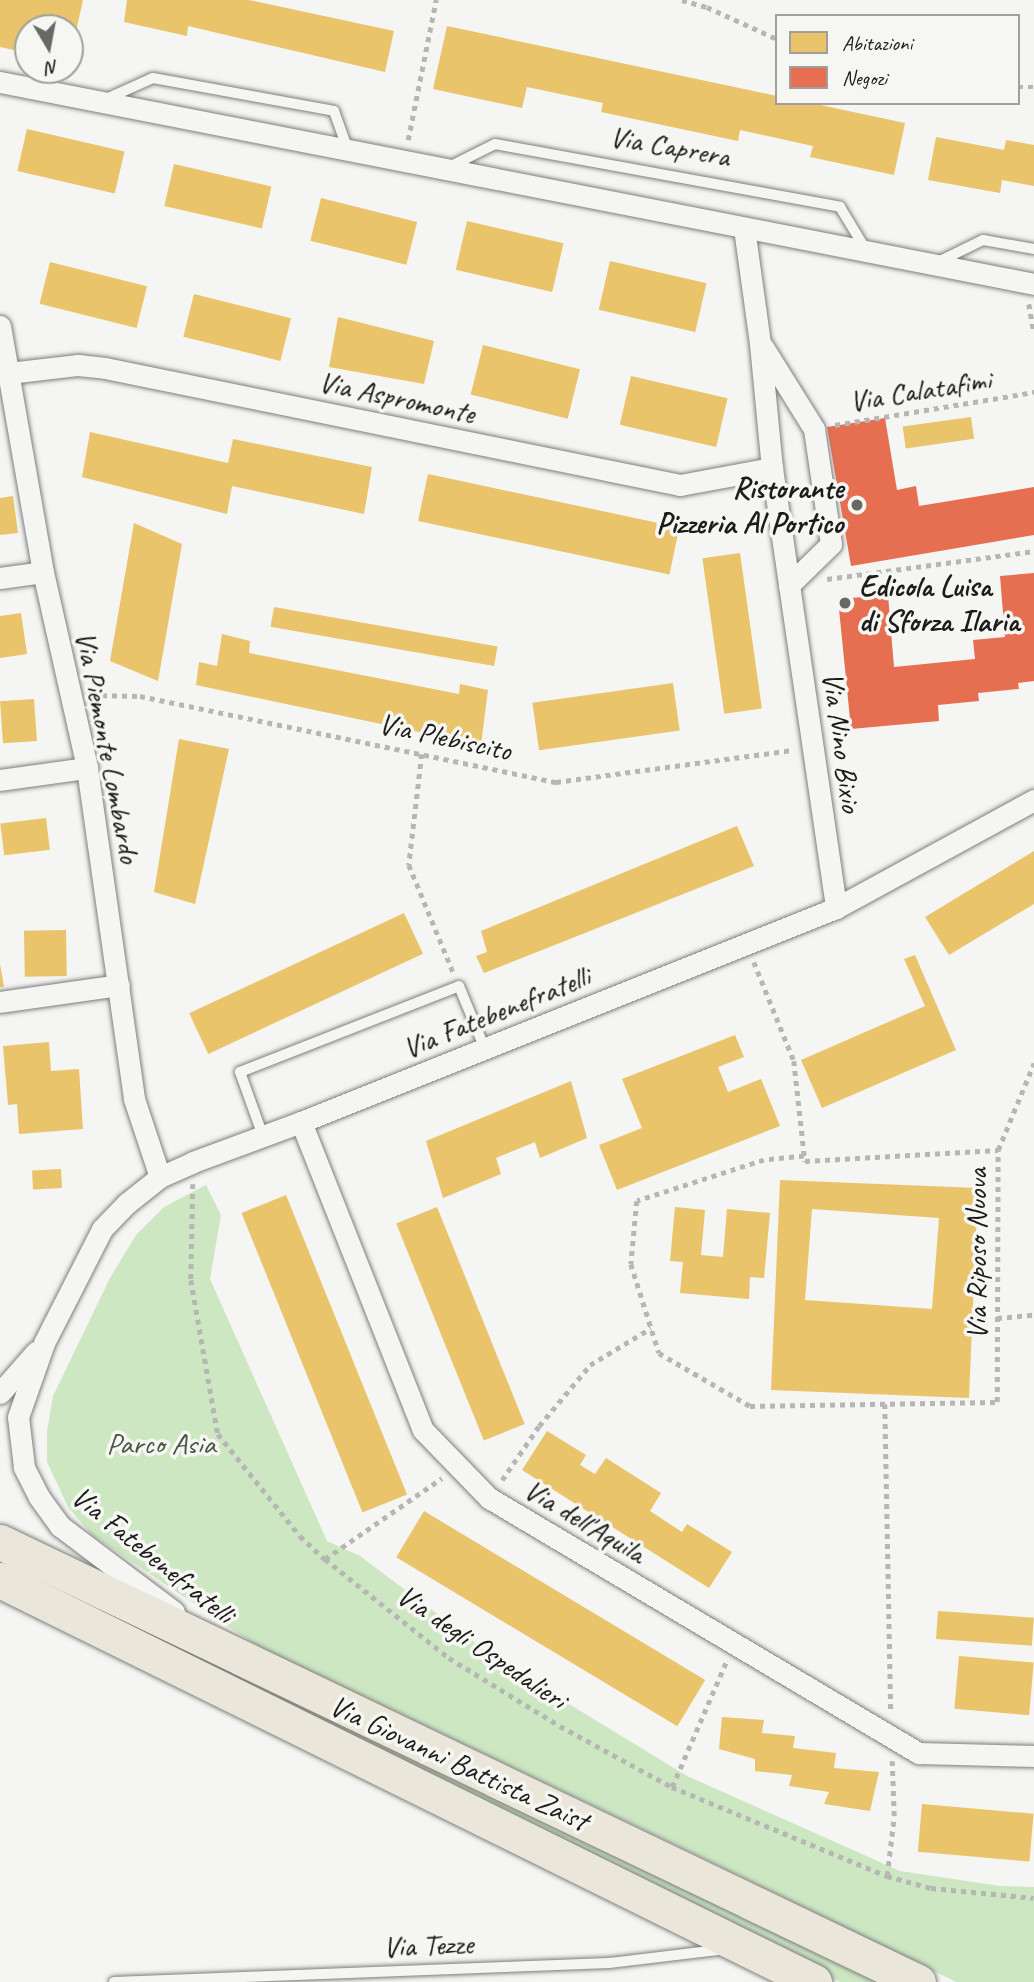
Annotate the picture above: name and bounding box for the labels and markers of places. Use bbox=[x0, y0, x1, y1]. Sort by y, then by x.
place label: Ristorante Pizzeria Al Portico bbox=[656, 470, 843, 540]
marker: Ristorante Pizzeria Al Portico bbox=[849, 497, 865, 513]
place label: Edicola Luisa di Sforza Ilaria bbox=[859, 568, 1020, 638]
marker: Edicola Luisa di Sforza Ilaria bbox=[837, 595, 853, 611]

